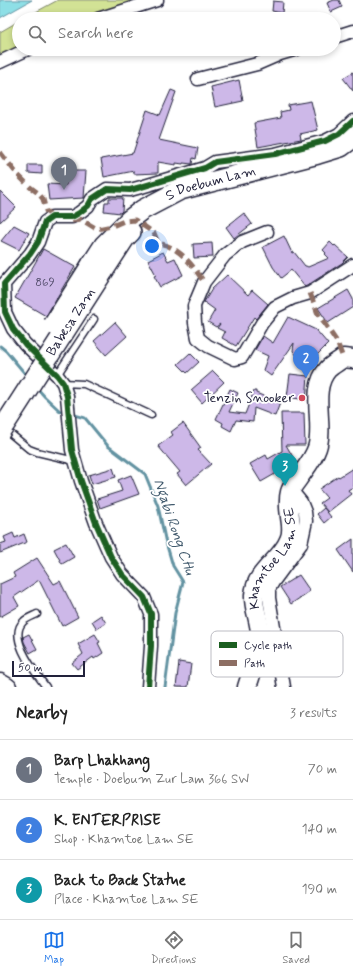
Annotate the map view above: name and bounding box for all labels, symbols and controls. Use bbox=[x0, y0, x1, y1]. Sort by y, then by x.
search box bbox=[12, 12, 341, 56]
icon: search bbox=[26, 23, 48, 45]
text: Search here bbox=[58, 24, 134, 44]
pin: 1 bbox=[51, 157, 77, 190]
street label: S Doebum Lam bbox=[163, 162, 258, 205]
your location bbox=[142, 236, 162, 256]
house number: 869 bbox=[35, 275, 55, 291]
street label: Babesa Zam bbox=[42, 284, 99, 359]
pin: 2 bbox=[293, 345, 319, 378]
place label: Tenzin Snooker bbox=[204, 389, 294, 407]
marker: Tenzin Snooker bbox=[297, 393, 307, 403]
pin: 3 bbox=[272, 453, 298, 486]
water label: Ngabi Rong CHu bbox=[146, 476, 200, 580]
street label: Khamtoe Lam SE bbox=[245, 506, 301, 611]
legend bbox=[211, 631, 343, 677]
text: Cycle path bbox=[244, 639, 292, 653]
text: Path bbox=[244, 657, 265, 671]
scale bar bbox=[12, 659, 85, 678]
text: 50 m bbox=[18, 661, 43, 675]
text: Nearby bbox=[16, 702, 68, 724]
text: 3 results bbox=[290, 705, 337, 722]
text: Barp Lhakhang bbox=[54, 751, 150, 771]
text: 1 bbox=[26, 761, 32, 778]
text: 70 m bbox=[308, 761, 337, 778]
text: Temple · Doebum Zur Lam 366 SW bbox=[54, 771, 249, 788]
text: K. ENTERPRISE bbox=[54, 811, 161, 831]
text: 2 bbox=[26, 821, 32, 838]
text: 140 m bbox=[302, 821, 337, 838]
text: Shop · Khamtoe Lam SE bbox=[54, 831, 194, 848]
text: Back to Back Statue bbox=[54, 871, 186, 891]
text: 3 bbox=[26, 881, 32, 898]
text: 190 m bbox=[302, 881, 337, 898]
text: Place · Khamtoe Lam SE bbox=[54, 891, 198, 908]
tab: Map bbox=[43, 929, 65, 967]
tab: Directions bbox=[151, 929, 196, 967]
tab: Saved bbox=[282, 929, 310, 967]

